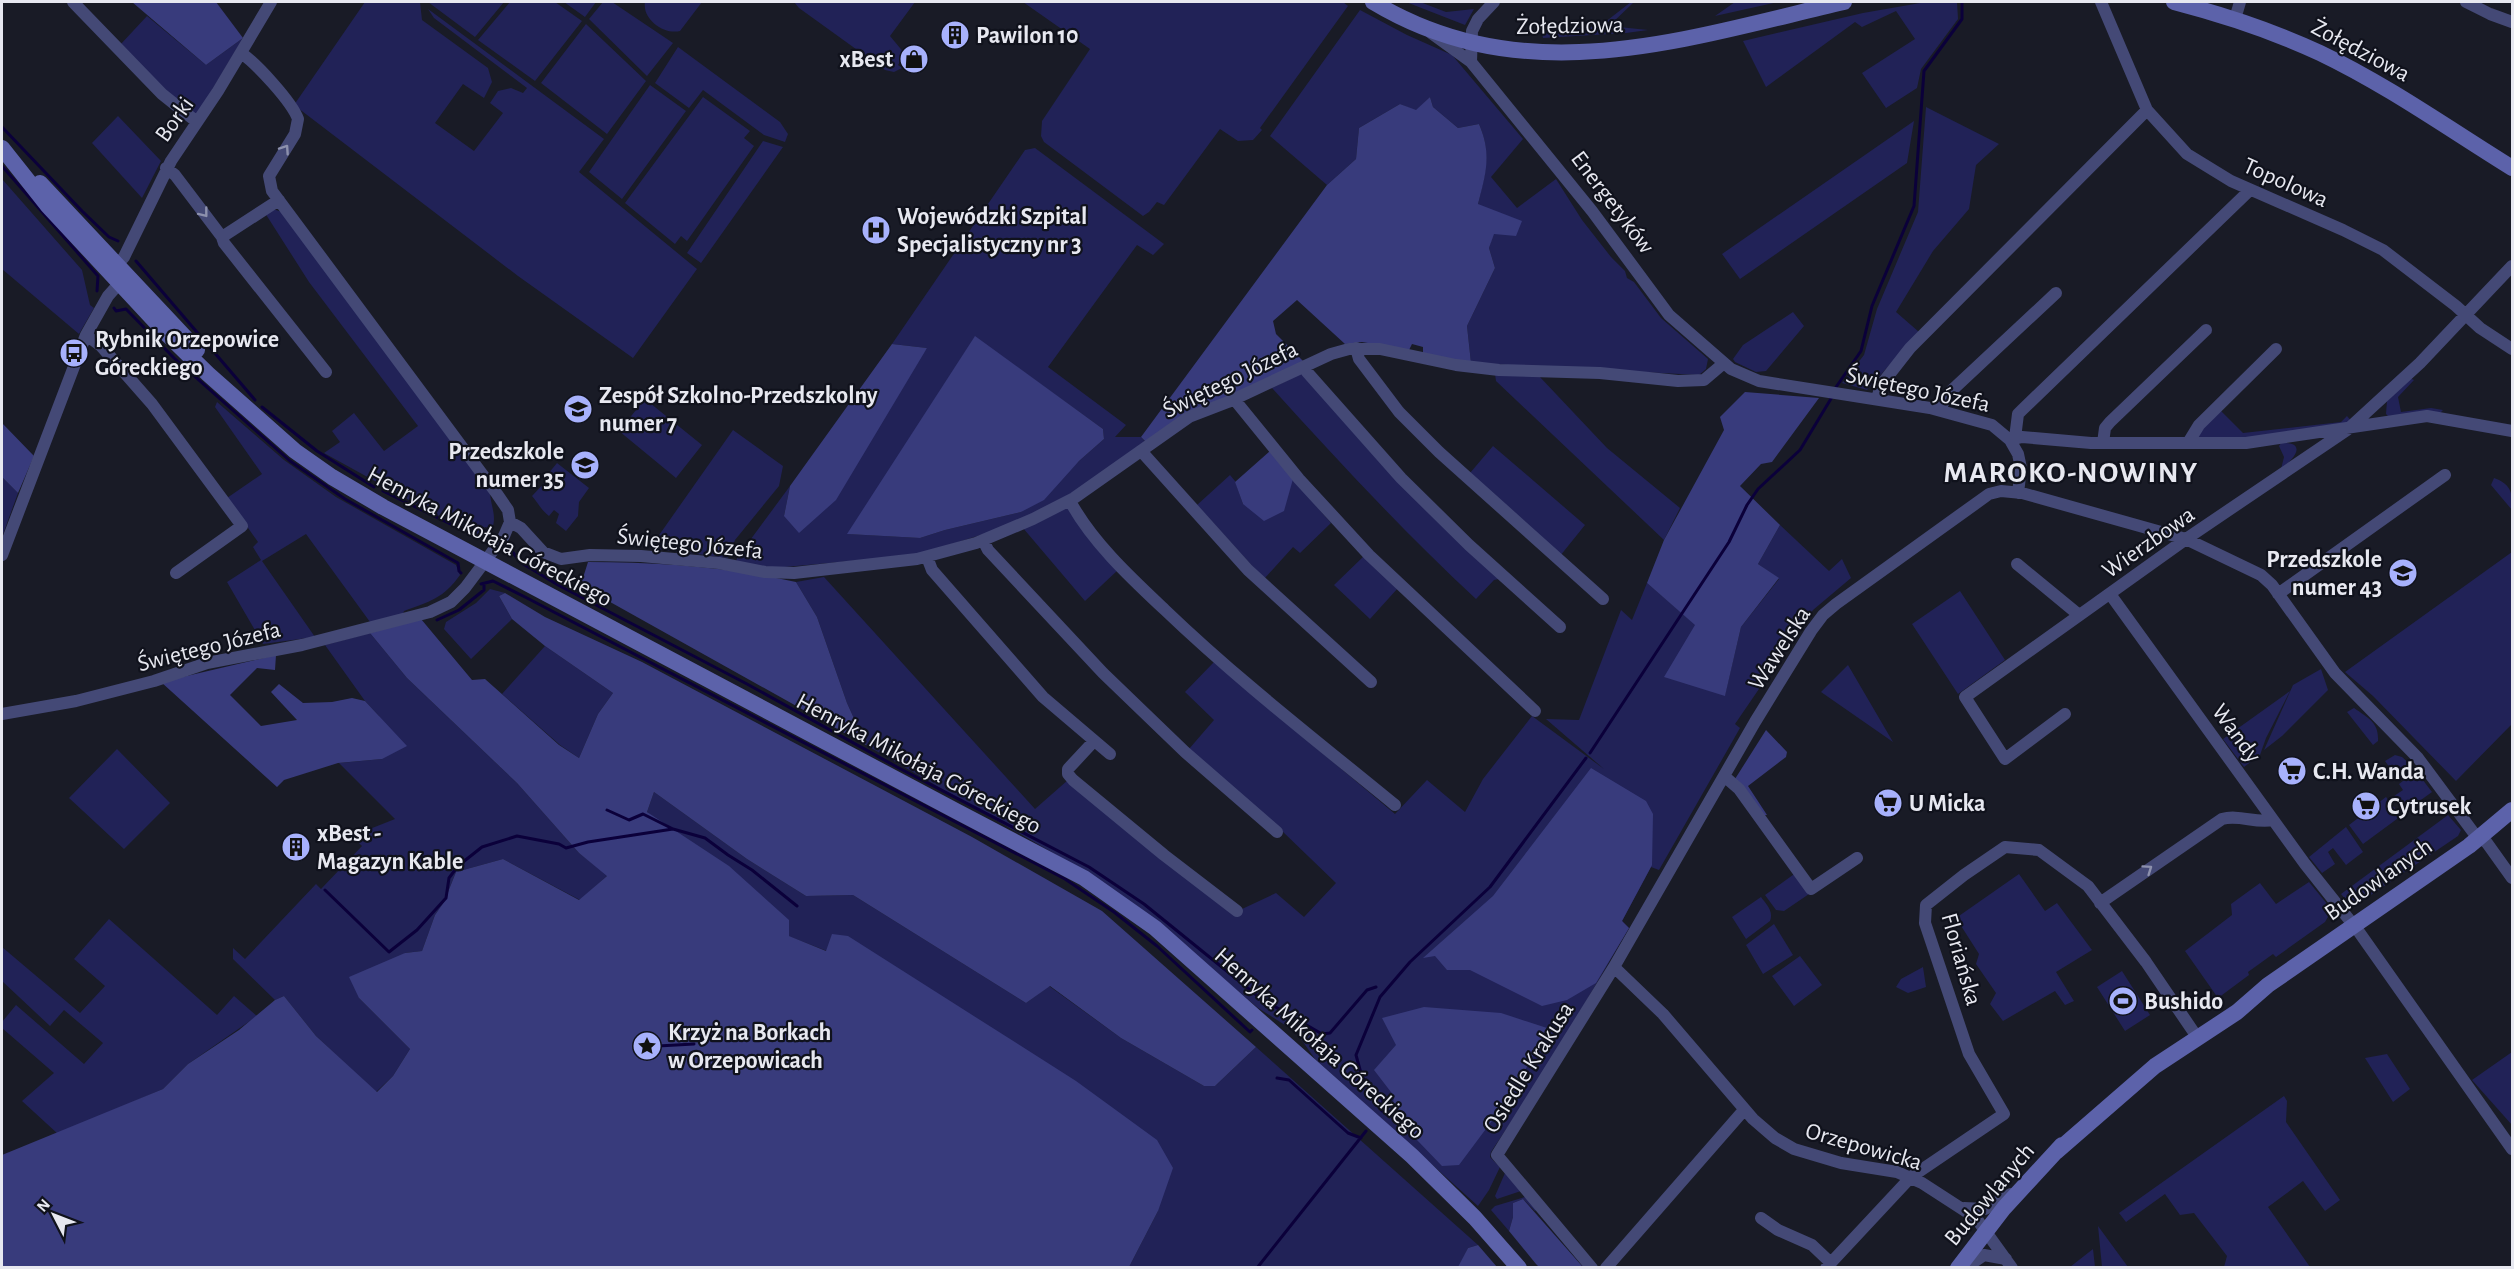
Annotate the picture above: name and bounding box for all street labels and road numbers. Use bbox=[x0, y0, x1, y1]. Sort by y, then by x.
street label: Żołędziowa bbox=[1516, 12, 1624, 39]
street label: Żołędziowa bbox=[2307, 14, 2414, 87]
street label: Borki bbox=[151, 93, 199, 146]
street label: Energetyków bbox=[1566, 147, 1658, 258]
street label: Topolowa bbox=[2240, 154, 2332, 212]
street label: Świętego Józefa bbox=[1158, 335, 1302, 423]
street label: Świętego Józefa bbox=[1844, 361, 1992, 417]
street label: Henryka Mikołaja Góreckiego bbox=[363, 462, 616, 612]
street label: Wierzbowa bbox=[2098, 502, 2199, 583]
street label: Świętego Józefa bbox=[616, 522, 764, 564]
street label: Wawelska bbox=[1744, 603, 1816, 695]
street label: Świętego Józefa bbox=[135, 616, 283, 676]
street label: Henryka Mikołaja Góreckiego bbox=[792, 689, 1045, 839]
street label: Wandy bbox=[2207, 700, 2265, 767]
street label: Budowlanych bbox=[2320, 834, 2437, 926]
street label: Floriańska bbox=[1936, 910, 1986, 1008]
street label: Henryka Mikołaja Góreckiego bbox=[1210, 943, 1429, 1144]
street label: Osiedle Krakusa bbox=[1479, 998, 1579, 1137]
street label: Orzepowicka bbox=[1803, 1119, 1925, 1175]
street label: Budowlanych bbox=[1940, 1139, 2039, 1250]

